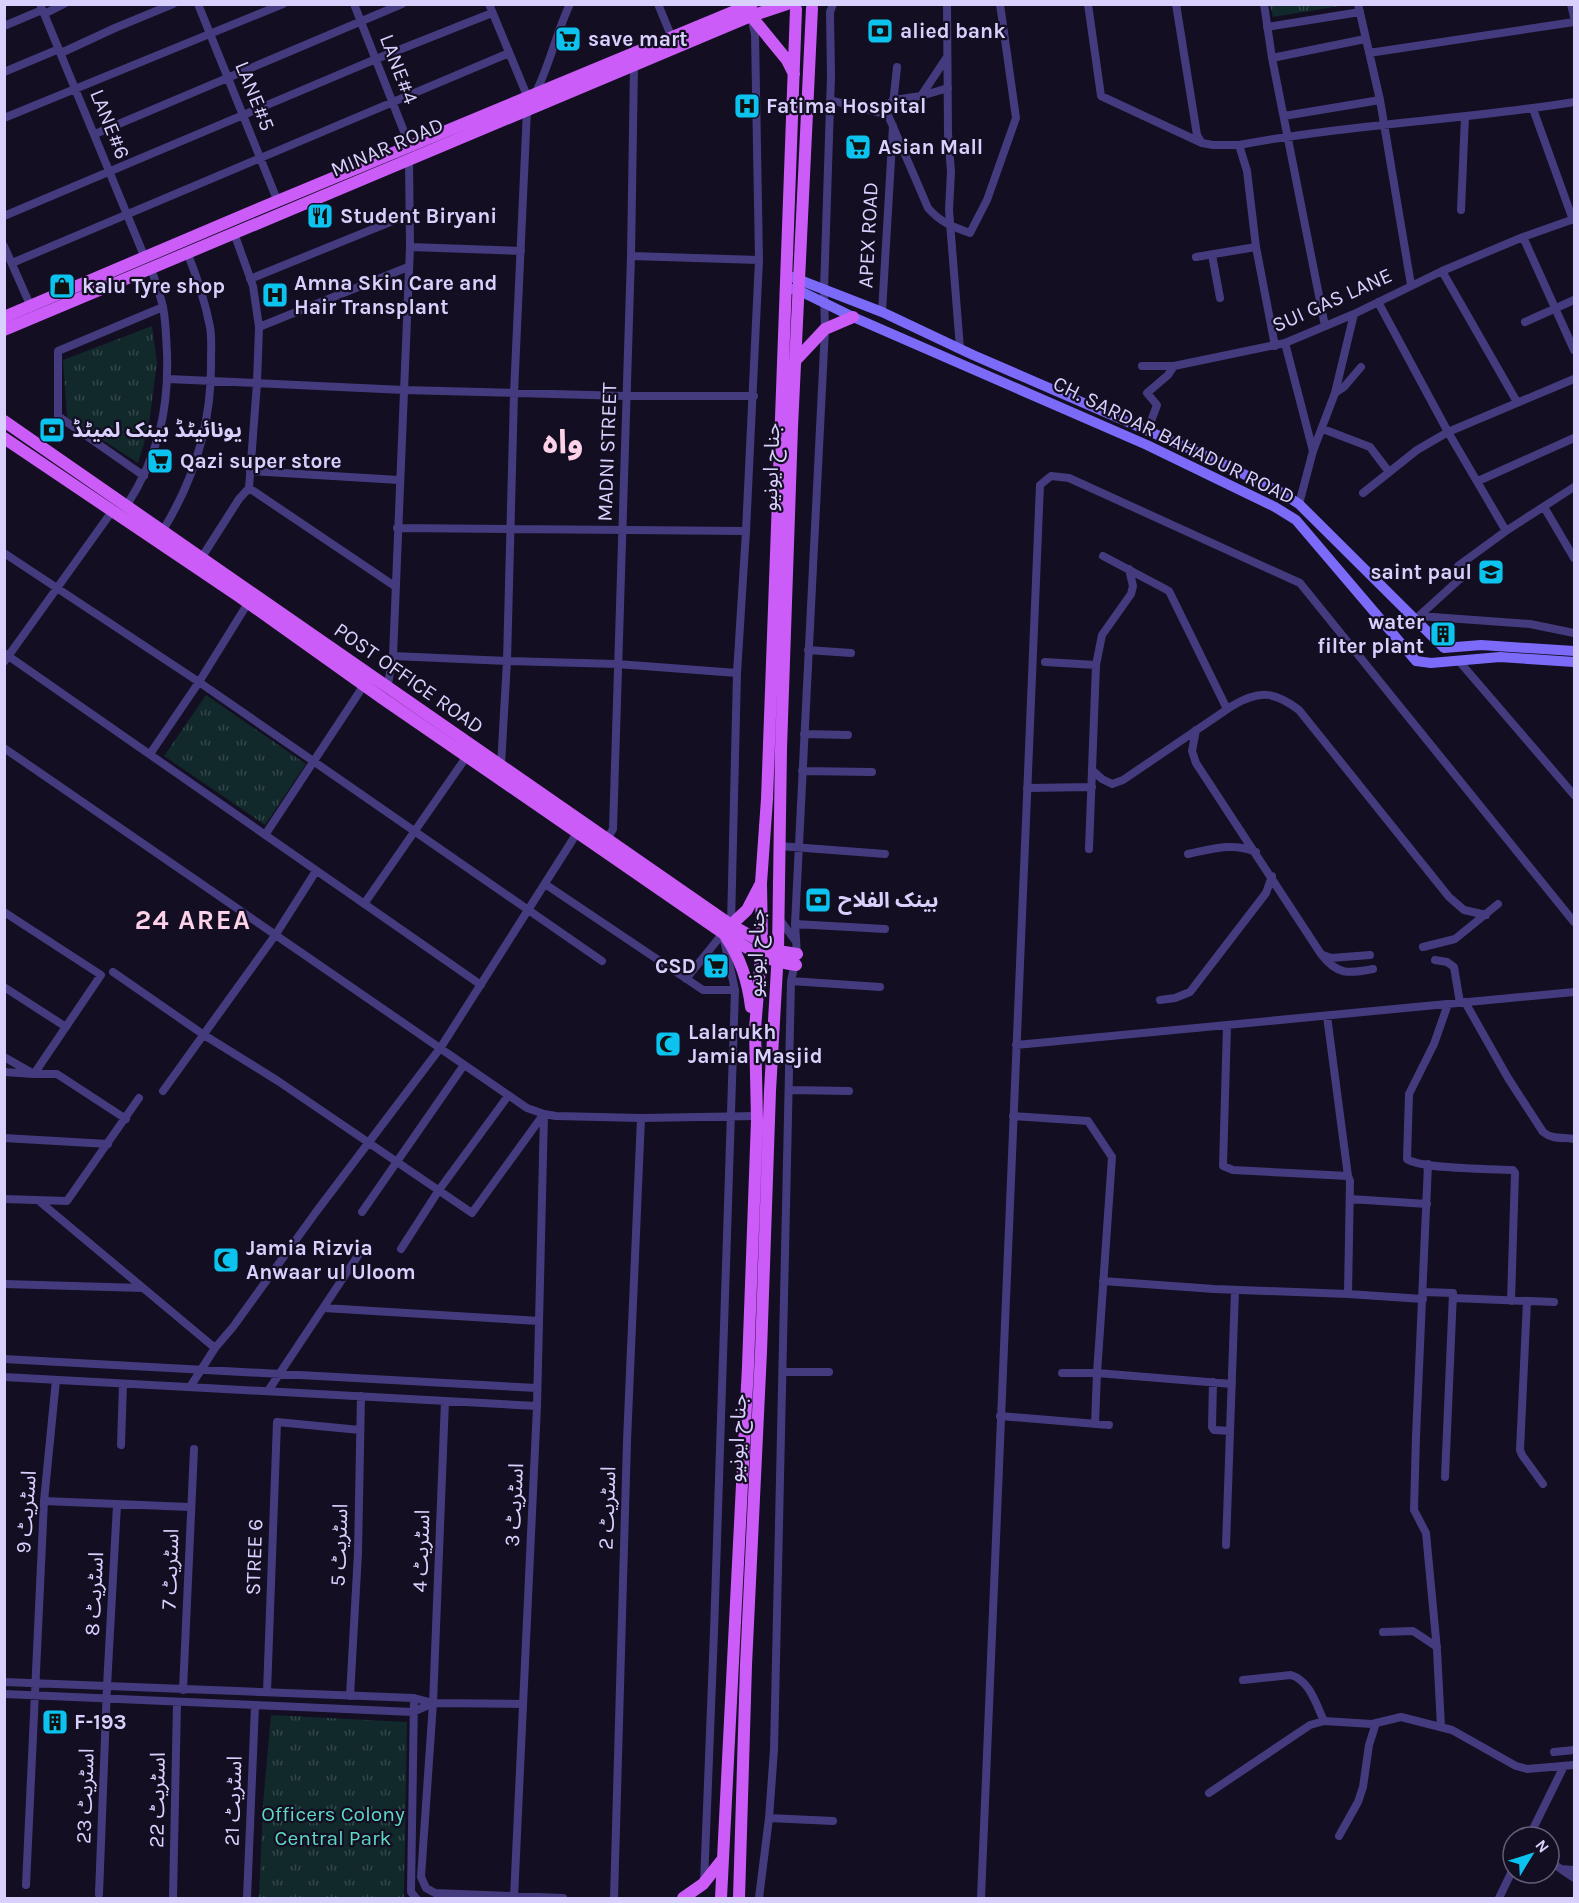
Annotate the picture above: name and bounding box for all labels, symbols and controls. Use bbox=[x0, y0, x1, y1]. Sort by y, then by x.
bank icon: alied bank bbox=[865, 16, 895, 46]
place label: alied bank bbox=[900, 19, 1006, 43]
supermarket icon: save mart bbox=[553, 24, 583, 54]
place label: save mart bbox=[588, 27, 687, 51]
street label: LANE#4 bbox=[375, 31, 423, 108]
street label: LANE#5 bbox=[230, 58, 280, 134]
street label: LANE#6 bbox=[85, 86, 135, 162]
hospital icon: Fatima Hospital bbox=[732, 91, 762, 121]
place label: Fatima Hospital bbox=[766, 94, 926, 118]
street label: MINAR ROAD bbox=[327, 112, 447, 182]
supermarket icon: Asian Mall bbox=[843, 132, 873, 162]
place label: Asian Mall bbox=[878, 135, 983, 159]
street label: APEX ROAD bbox=[853, 181, 883, 289]
restaurant icon: Student Biryani bbox=[305, 201, 335, 231]
place label: Student Biryani bbox=[340, 204, 497, 228]
street label: SUI GAS LANE bbox=[1268, 263, 1396, 337]
shop icon: kalu Tyre shop bbox=[47, 271, 77, 301]
place label: Amna Skin Care and Hair Transplant bbox=[294, 271, 497, 319]
place label: kalu Tyre shop bbox=[82, 274, 225, 298]
hospital icon: Amna Skin Care and Hair Transplant bbox=[260, 280, 290, 310]
street label: CH. SARDAR BAHADUR ROAD bbox=[1049, 371, 1299, 509]
street label: MADNI STREET bbox=[593, 382, 621, 522]
bank icon: یونائیٹڈ بینک لمیٹڈ bbox=[37, 415, 67, 445]
place label: یونائیٹڈ بینک لمیٹڈ bbox=[72, 418, 242, 442]
street label: جناح ایونیو bbox=[757, 422, 788, 512]
district label: واہ bbox=[543, 423, 584, 461]
supermarket icon: Qazi super store bbox=[145, 446, 175, 476]
place label: Qazi super store bbox=[180, 449, 342, 473]
school or university icon: saint paul bbox=[1476, 557, 1506, 587]
place label: saint paul bbox=[1370, 560, 1472, 584]
place label: water filter plant bbox=[1317, 610, 1425, 658]
street label: POST OFFICE ROAD bbox=[330, 617, 488, 739]
building icon: water filter plant bbox=[1428, 619, 1458, 649]
bank icon: بینک الفلاح bbox=[803, 885, 833, 915]
place label: بینک الفلاح bbox=[838, 888, 938, 915]
district label: 24 AREA bbox=[135, 904, 251, 936]
street label: جناح ایونیو bbox=[742, 908, 773, 998]
supermarket icon: CSD bbox=[701, 951, 731, 981]
place label: CSD bbox=[655, 954, 696, 978]
place label: Lalarukh Jamia Masjid bbox=[688, 1020, 823, 1068]
mosque icon: Lalarukh Jamia Masjid bbox=[653, 1029, 683, 1059]
place label: Jamia Rizvia Anwaar ul Uloom bbox=[246, 1236, 416, 1284]
mosque icon: Jamia Rizvia Anwaar ul Uloom bbox=[211, 1245, 241, 1275]
street label: جناح ایونیو bbox=[723, 1393, 754, 1483]
street label: اسٹریٹ 3 bbox=[500, 1463, 528, 1547]
street label: اسٹریٹ 2 bbox=[594, 1466, 620, 1550]
street label: اسٹریٹ 9 bbox=[11, 1470, 41, 1554]
street label: اسٹریٹ 5 bbox=[326, 1503, 352, 1587]
street label: اسٹریٹ 4 bbox=[408, 1509, 434, 1593]
street label: STREE 6 bbox=[241, 1518, 267, 1596]
street label: اسٹریٹ 7 bbox=[157, 1528, 183, 1610]
street label: اسٹریٹ 8 bbox=[80, 1551, 108, 1637]
building icon: F-193 bbox=[40, 1707, 70, 1737]
place label: F-193 bbox=[74, 1710, 127, 1734]
street label: اسٹریٹ 23 bbox=[71, 1748, 99, 1844]
street label: اسٹریٹ 22 bbox=[144, 1752, 170, 1848]
street label: اسٹریٹ 21 bbox=[219, 1755, 247, 1847]
park label: Officers Colony Central Park bbox=[261, 1802, 405, 1850]
north arrow bbox=[1501, 1825, 1561, 1885]
text: N bbox=[1531, 1836, 1553, 1856]

